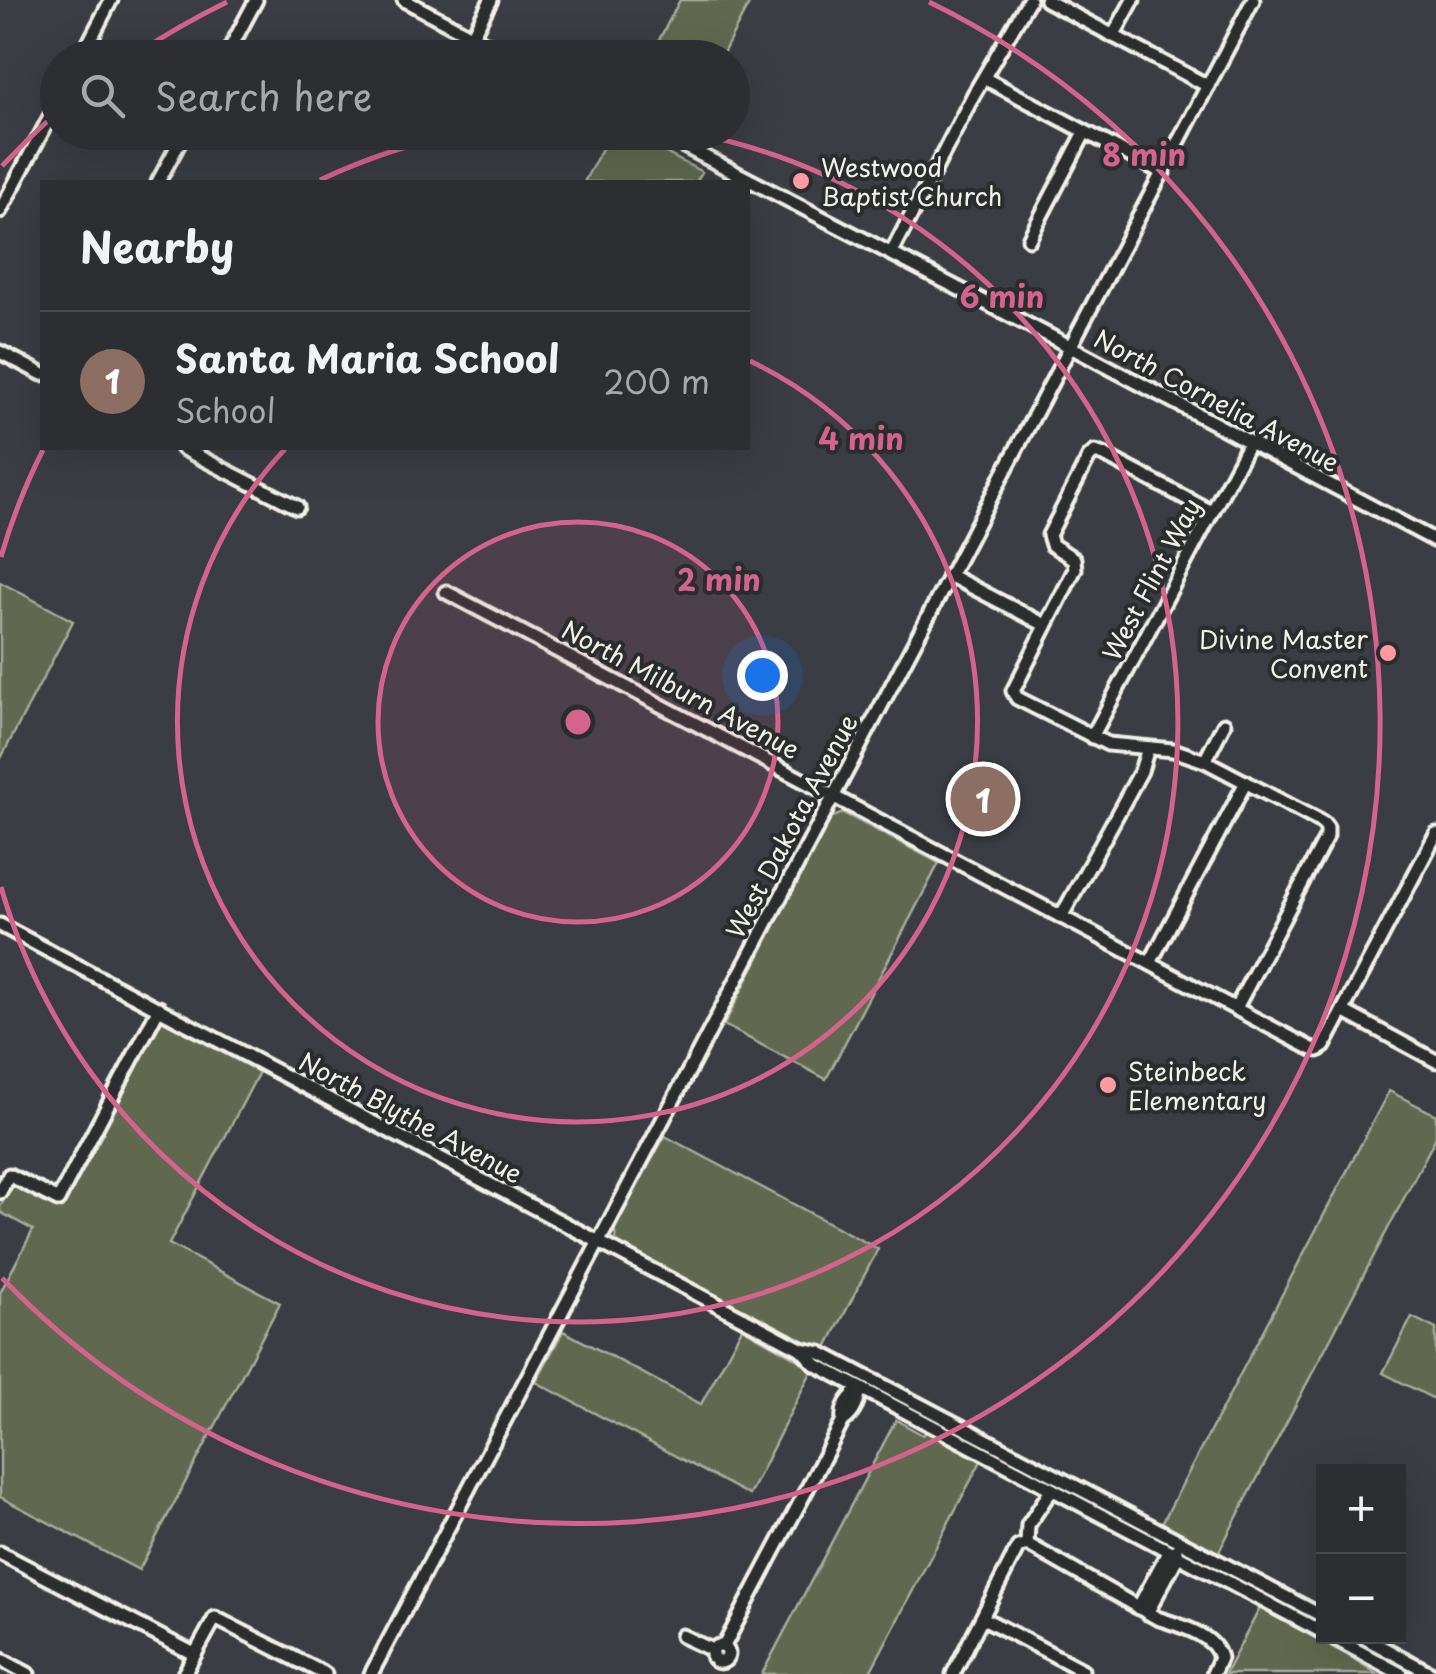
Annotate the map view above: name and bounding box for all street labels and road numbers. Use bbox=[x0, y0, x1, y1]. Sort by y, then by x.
street label: North Cornelia Avenue bbox=[1087, 319, 1347, 481]
street label: West Flint Way bbox=[1092, 491, 1210, 667]
street label: North Milburn Avenue bbox=[555, 610, 807, 768]
street label: West Dakota Avenue bbox=[716, 707, 866, 945]
street label: North Blythe Avenue bbox=[293, 1042, 529, 1192]

